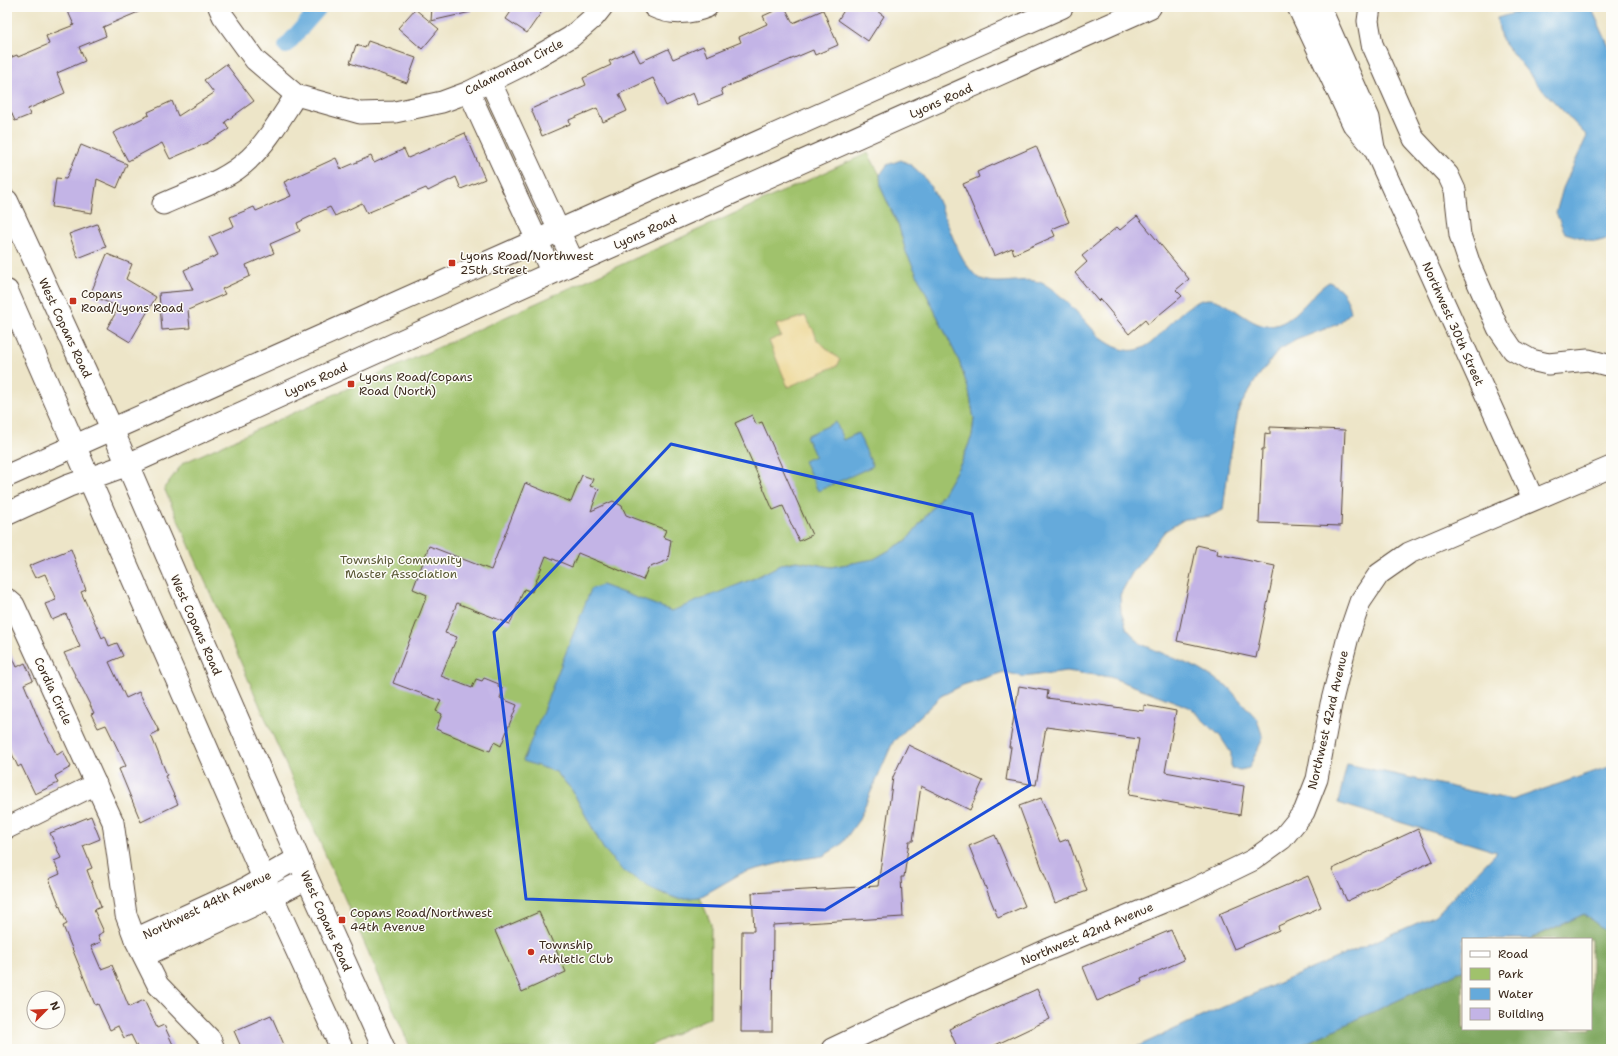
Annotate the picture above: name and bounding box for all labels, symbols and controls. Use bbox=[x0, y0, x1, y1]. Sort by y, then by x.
street label: Calamondon Circle bbox=[462, 35, 566, 99]
street label: Lyons Road bbox=[907, 80, 975, 122]
street label: Lyons Road bbox=[611, 211, 679, 253]
place label: Lyons Road/Northwest 25th Street bbox=[460, 248, 594, 278]
marker: Lyons Road/Northwest 25th Street bbox=[447, 258, 457, 268]
street label: Northwest 30th Street bbox=[1418, 259, 1488, 389]
street label: West Copans Road bbox=[35, 275, 95, 381]
place label: Copans Road/Lyons Road bbox=[81, 286, 184, 316]
marker: Copans Road/Lyons Road bbox=[68, 296, 78, 306]
street label: Lyons Road bbox=[282, 359, 350, 401]
place label: Lyons Road/Copans Road (North) bbox=[359, 369, 473, 399]
marker: Lyons Road/Copans Road (North) bbox=[346, 379, 356, 389]
park label: Township Community Master Association bbox=[340, 552, 462, 582]
street label: West Copans Road bbox=[167, 572, 226, 678]
street label: Northwest 42nd Avenue bbox=[1304, 649, 1352, 791]
street label: Cordia Circle bbox=[30, 654, 76, 728]
street label: Northwest 44th Avenue bbox=[140, 867, 274, 943]
street label: West Copans Road bbox=[297, 868, 356, 974]
street label: Northwest 42nd Avenue bbox=[1018, 899, 1156, 969]
place label: Copans Road/Northwest 44th Avenue bbox=[350, 905, 492, 935]
marker: Copans Road/Northwest 44th Avenue bbox=[337, 915, 347, 925]
place label: Township Athletic Club bbox=[539, 937, 613, 967]
legend bbox=[1462, 938, 1592, 1030]
text: Road bbox=[1498, 946, 1529, 962]
marker: Township Athletic Club bbox=[526, 947, 536, 957]
text: Park bbox=[1498, 966, 1524, 982]
text: Water bbox=[1498, 986, 1534, 1002]
north arrow bbox=[26, 990, 66, 1030]
text: N bbox=[46, 999, 63, 1013]
text: Building bbox=[1498, 1006, 1544, 1022]

